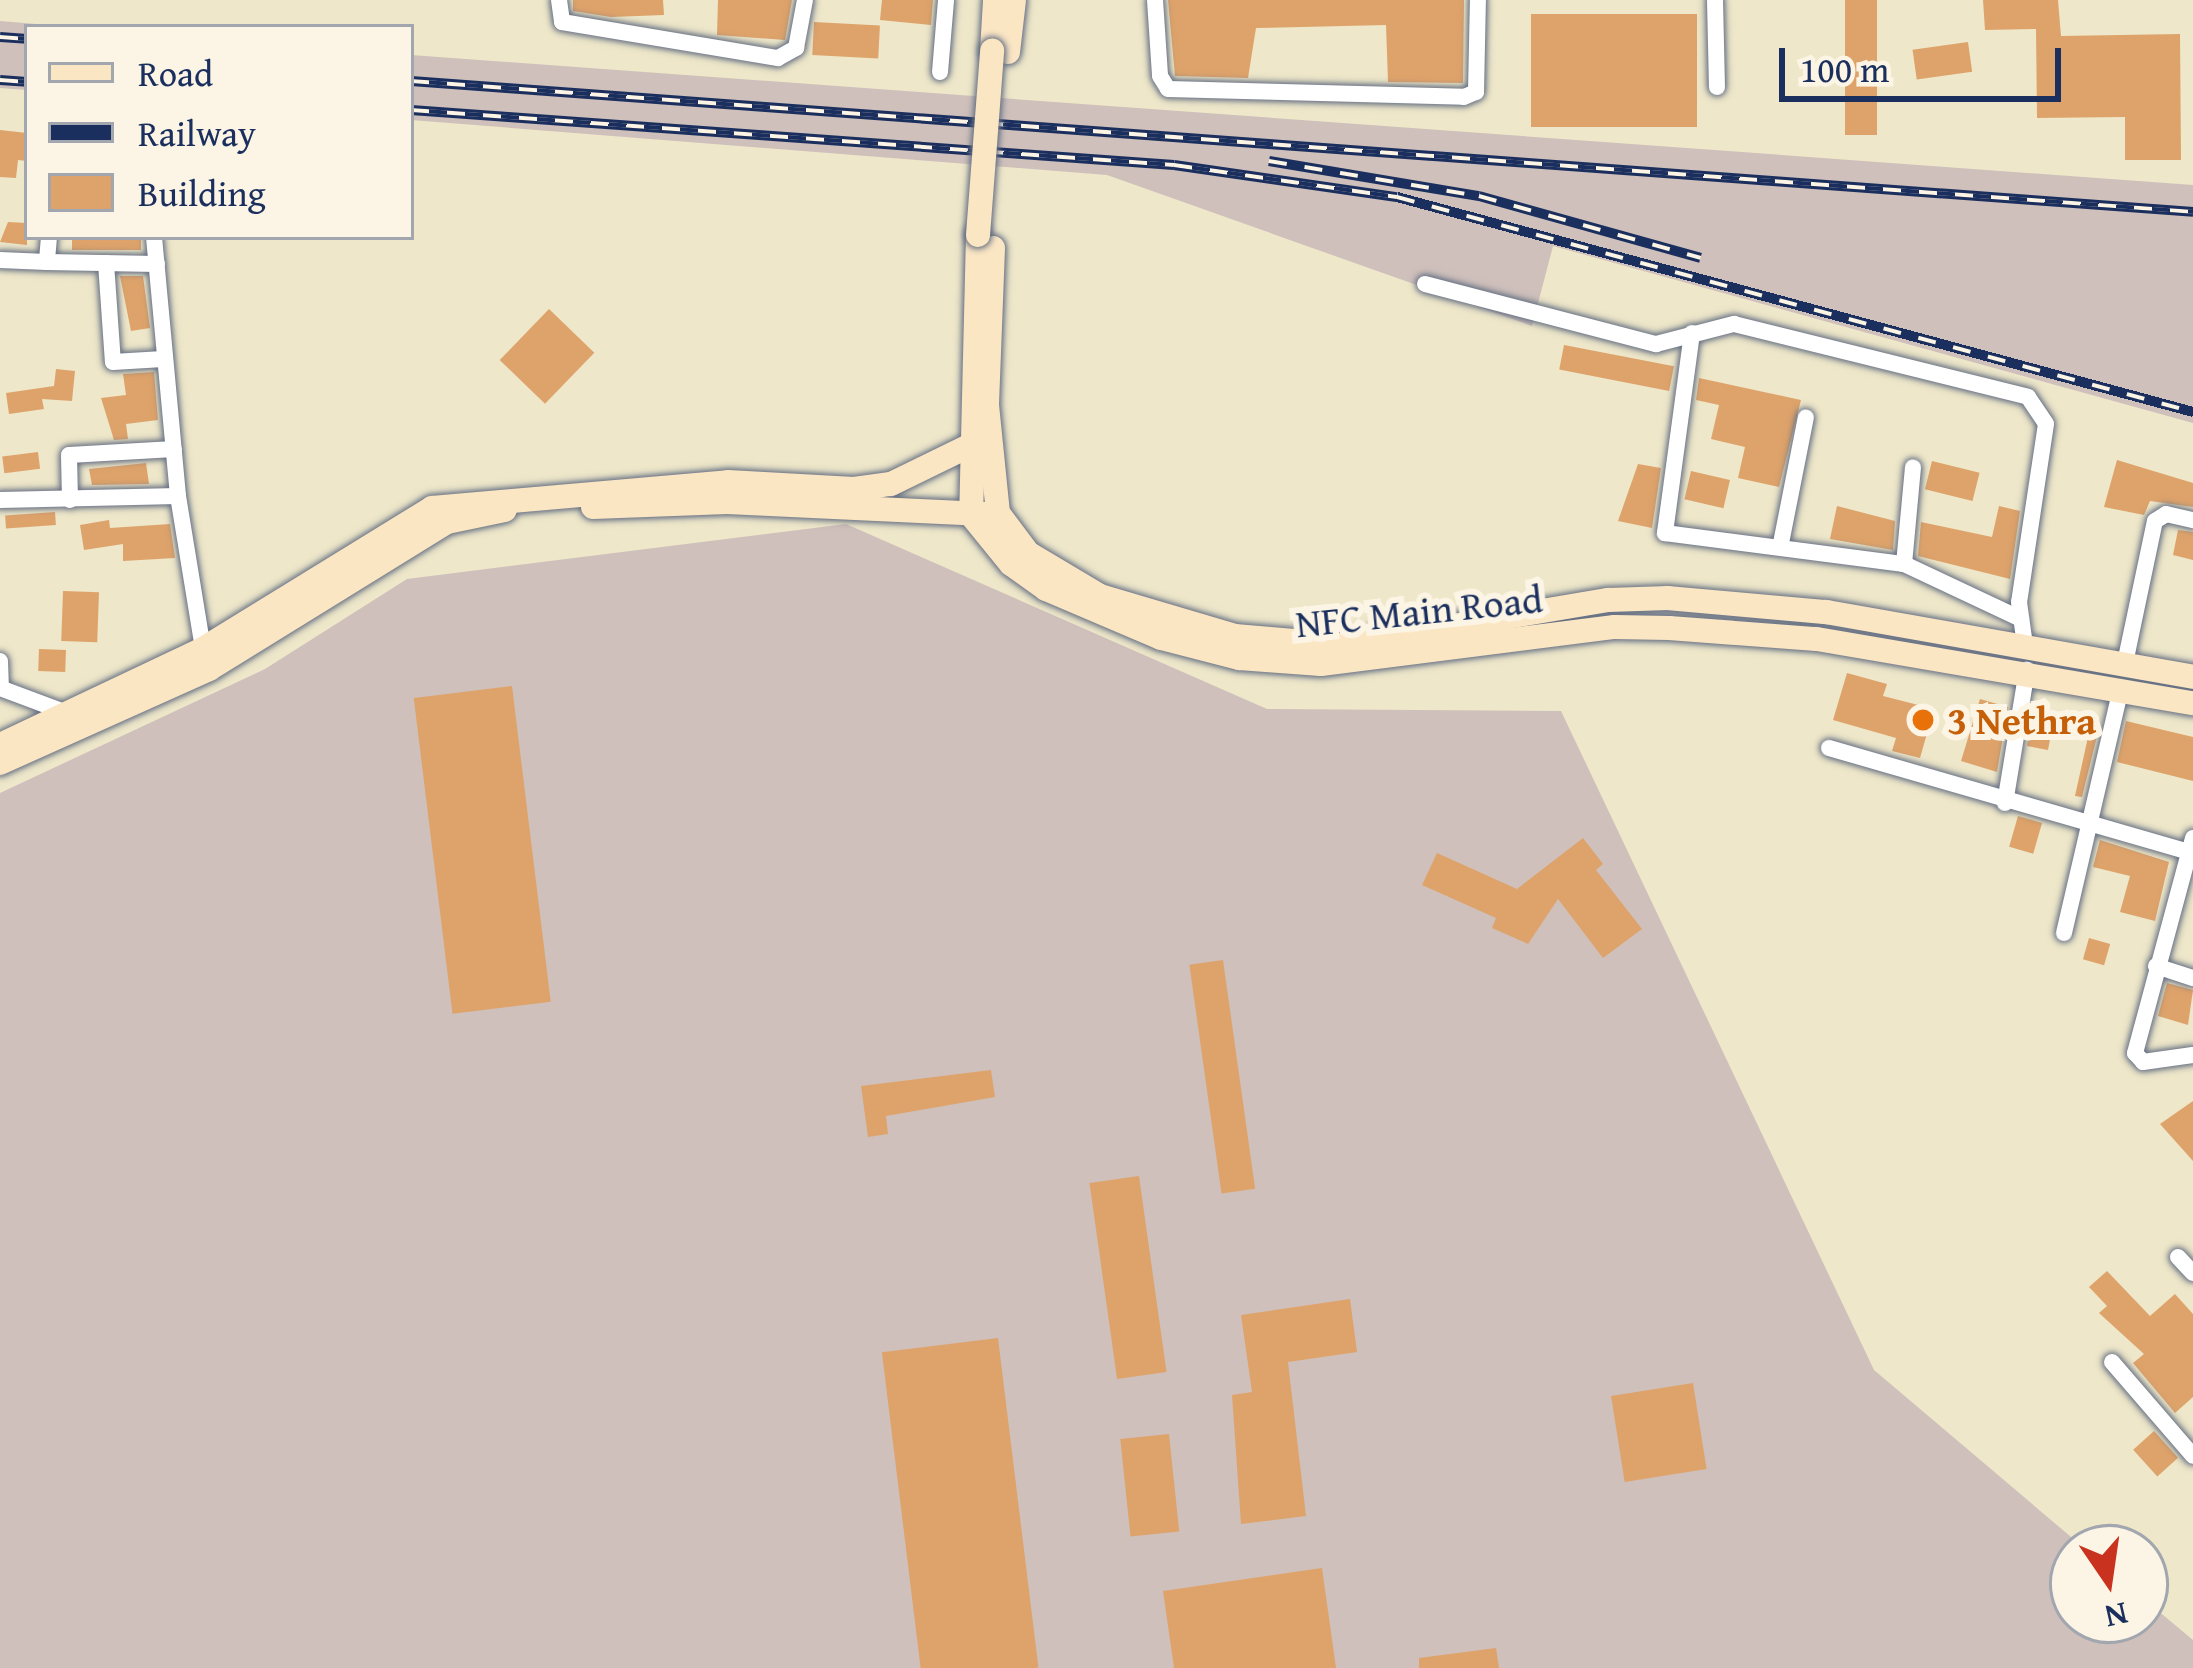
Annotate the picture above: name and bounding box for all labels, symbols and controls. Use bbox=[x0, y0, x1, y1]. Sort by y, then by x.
legend bbox=[24, 24, 414, 240]
scale bar bbox=[1785, 24, 2067, 98]
text: 100 m bbox=[1800, 42, 1889, 95]
text: Road bbox=[138, 46, 213, 99]
text: Railway bbox=[138, 106, 256, 159]
text: Building bbox=[138, 166, 266, 219]
street label: NFC Main Road bbox=[1293, 575, 1545, 647]
place label: 3 Nethra bbox=[1947, 697, 2096, 743]
marker: 3 Nethra bbox=[1910, 707, 1936, 733]
north arrow bbox=[2049, 1524, 2169, 1644]
text: N bbox=[2100, 1590, 2133, 1642]

